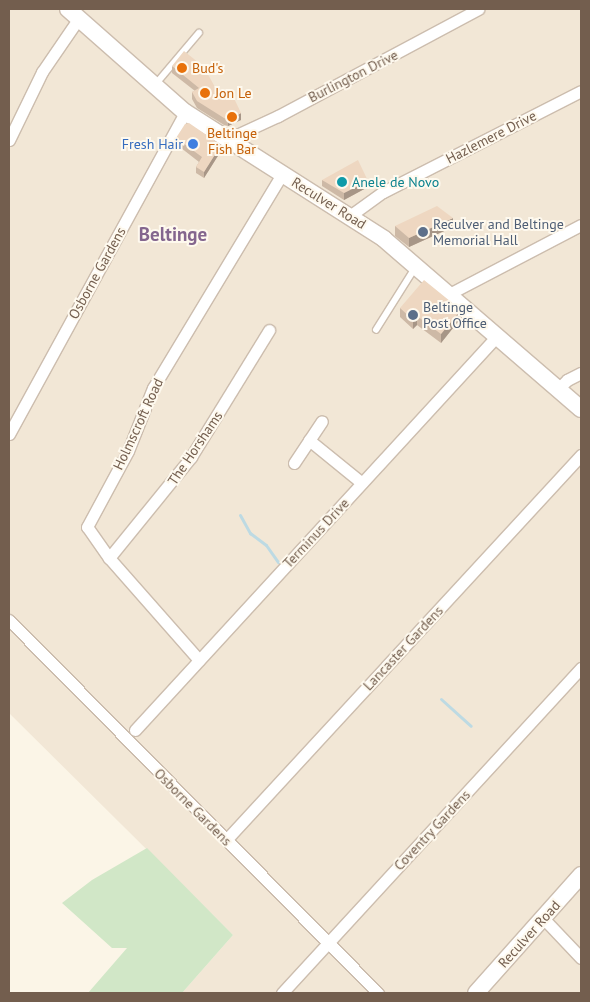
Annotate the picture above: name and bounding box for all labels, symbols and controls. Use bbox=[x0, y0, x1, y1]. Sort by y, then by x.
street label: Burlington Drive bbox=[305, 46, 401, 106]
place label: Bud's bbox=[192, 60, 223, 76]
marker: Bud's bbox=[176, 62, 188, 74]
place label: Jon Le bbox=[215, 85, 251, 101]
marker: Jon Le bbox=[199, 87, 211, 99]
street label: Hazlemere Drive bbox=[443, 107, 539, 167]
marker: Beltinge Fish Bar bbox=[226, 111, 238, 123]
place label: Beltinge Fish Bar bbox=[207, 125, 257, 158]
place label: Fresh Hair bbox=[122, 136, 183, 152]
marker: Fresh Hair bbox=[187, 138, 199, 150]
street label: Reculver Road bbox=[289, 174, 369, 232]
place label: Anele de Novo bbox=[352, 174, 439, 190]
marker: Anele de Novo bbox=[336, 176, 348, 188]
place label: Reculver and Beltinge Memorial Hall bbox=[433, 216, 564, 248]
street label: Osborne Gardens bbox=[65, 224, 129, 322]
district label: Beltinge bbox=[139, 224, 207, 246]
marker: Reculver and Beltinge Memorial Hall bbox=[417, 226, 429, 238]
place label: Beltinge Post Office bbox=[423, 299, 487, 332]
marker: Beltinge Post Office bbox=[407, 309, 419, 321]
street label: Holmscroft Road bbox=[109, 376, 167, 472]
street label: The Horshams bbox=[164, 408, 226, 488]
street label: Terminus Drive bbox=[279, 495, 353, 571]
street label: Lancaster Gardens bbox=[360, 602, 446, 694]
street label: Osborne Gardens bbox=[151, 765, 235, 849]
street label: Coventry Gardens bbox=[390, 786, 474, 874]
street label: Reculver Road bbox=[495, 897, 563, 971]

